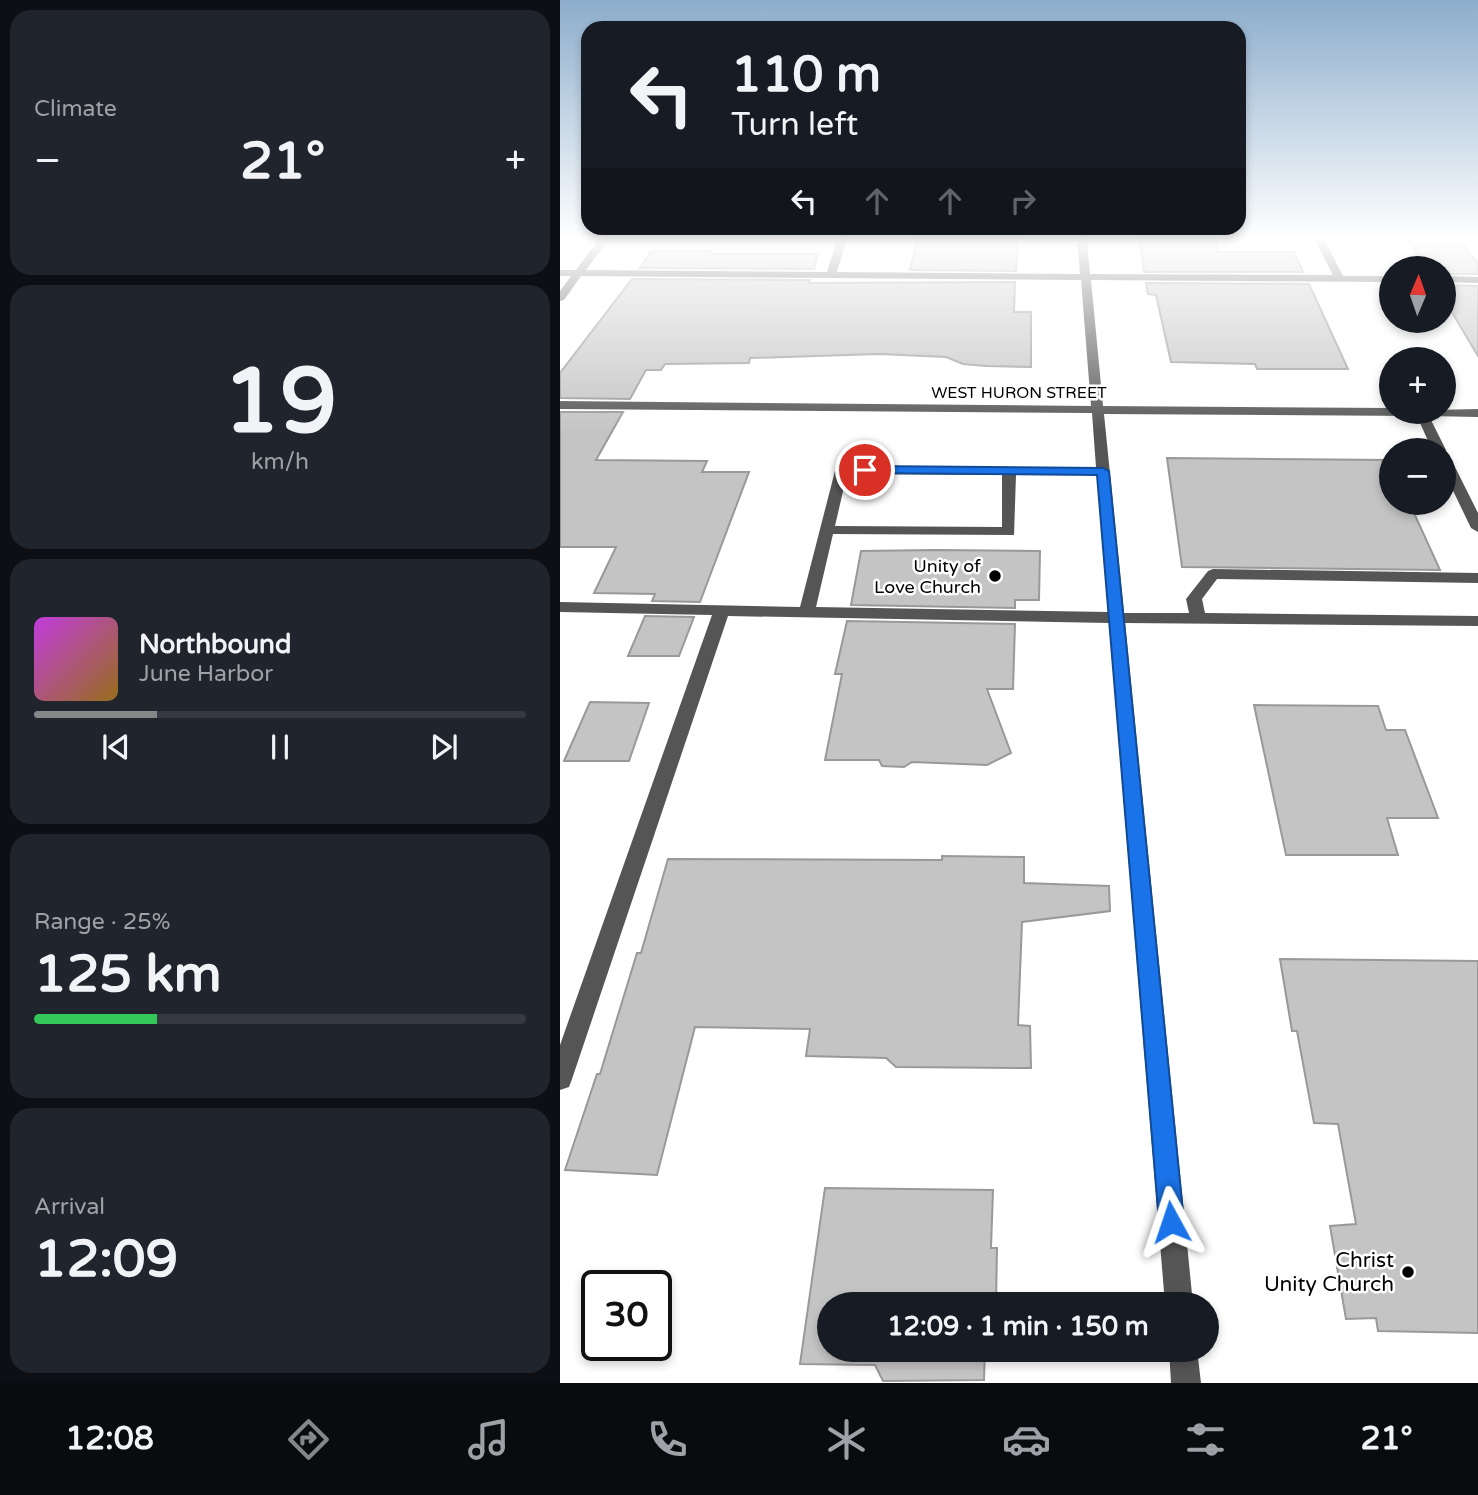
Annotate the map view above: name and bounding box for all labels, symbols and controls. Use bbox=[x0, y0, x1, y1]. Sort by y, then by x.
text: 110 m bbox=[731, 46, 881, 105]
icon: left bbox=[616, 49, 707, 140]
text: Climate bbox=[34, 95, 117, 123]
text: Turn left bbox=[731, 106, 858, 144]
text: 21° bbox=[240, 130, 325, 193]
text: − bbox=[34, 138, 61, 184]
text: + bbox=[505, 138, 526, 184]
icon: left bbox=[785, 182, 823, 220]
icon: ahead bbox=[858, 182, 896, 220]
icon: ahead bbox=[931, 182, 969, 220]
icon: right bbox=[1004, 182, 1042, 220]
north arrow bbox=[1379, 256, 1456, 332]
map controls bbox=[1379, 256, 1456, 515]
text: 19 bbox=[223, 347, 337, 457]
button: + bbox=[1379, 347, 1456, 424]
street label: WEST HURON STREET bbox=[931, 383, 1107, 403]
button: − bbox=[1379, 438, 1456, 515]
pin bbox=[835, 440, 895, 500]
text: km/h bbox=[251, 448, 309, 476]
icon: arrive bbox=[846, 451, 884, 489]
place label: Unity of Love Church bbox=[874, 555, 981, 598]
marker: Unity of Love Church bbox=[987, 568, 1003, 584]
text: Northbound bbox=[139, 629, 291, 660]
text: June Harbor bbox=[139, 660, 273, 688]
icon: previous bbox=[97, 728, 135, 766]
icon: pause bbox=[261, 728, 299, 766]
icon: next bbox=[425, 728, 463, 766]
text: Range · 25% bbox=[34, 908, 170, 936]
text: 125 km bbox=[34, 943, 222, 1006]
position arrow bbox=[1134, 1185, 1208, 1259]
text: Arrival bbox=[34, 1193, 105, 1221]
text: 12:09 bbox=[34, 1228, 178, 1291]
place label: Christ Unity Church bbox=[1264, 1248, 1394, 1297]
marker: Christ Unity Church bbox=[1400, 1264, 1416, 1280]
speed limit sign: 30 bbox=[581, 1270, 672, 1361]
text: 12:09 · 1 min · 150 m bbox=[887, 1311, 1149, 1342]
icon: directions bbox=[284, 1415, 333, 1464]
icon: music bbox=[464, 1415, 513, 1464]
icon: phone bbox=[643, 1415, 692, 1464]
icon: climate bbox=[822, 1415, 871, 1464]
icon: car bbox=[1002, 1415, 1051, 1464]
icon: filters bbox=[1181, 1415, 1230, 1464]
text: 12:08 bbox=[65, 1420, 154, 1458]
text: 21° bbox=[1360, 1420, 1413, 1458]

